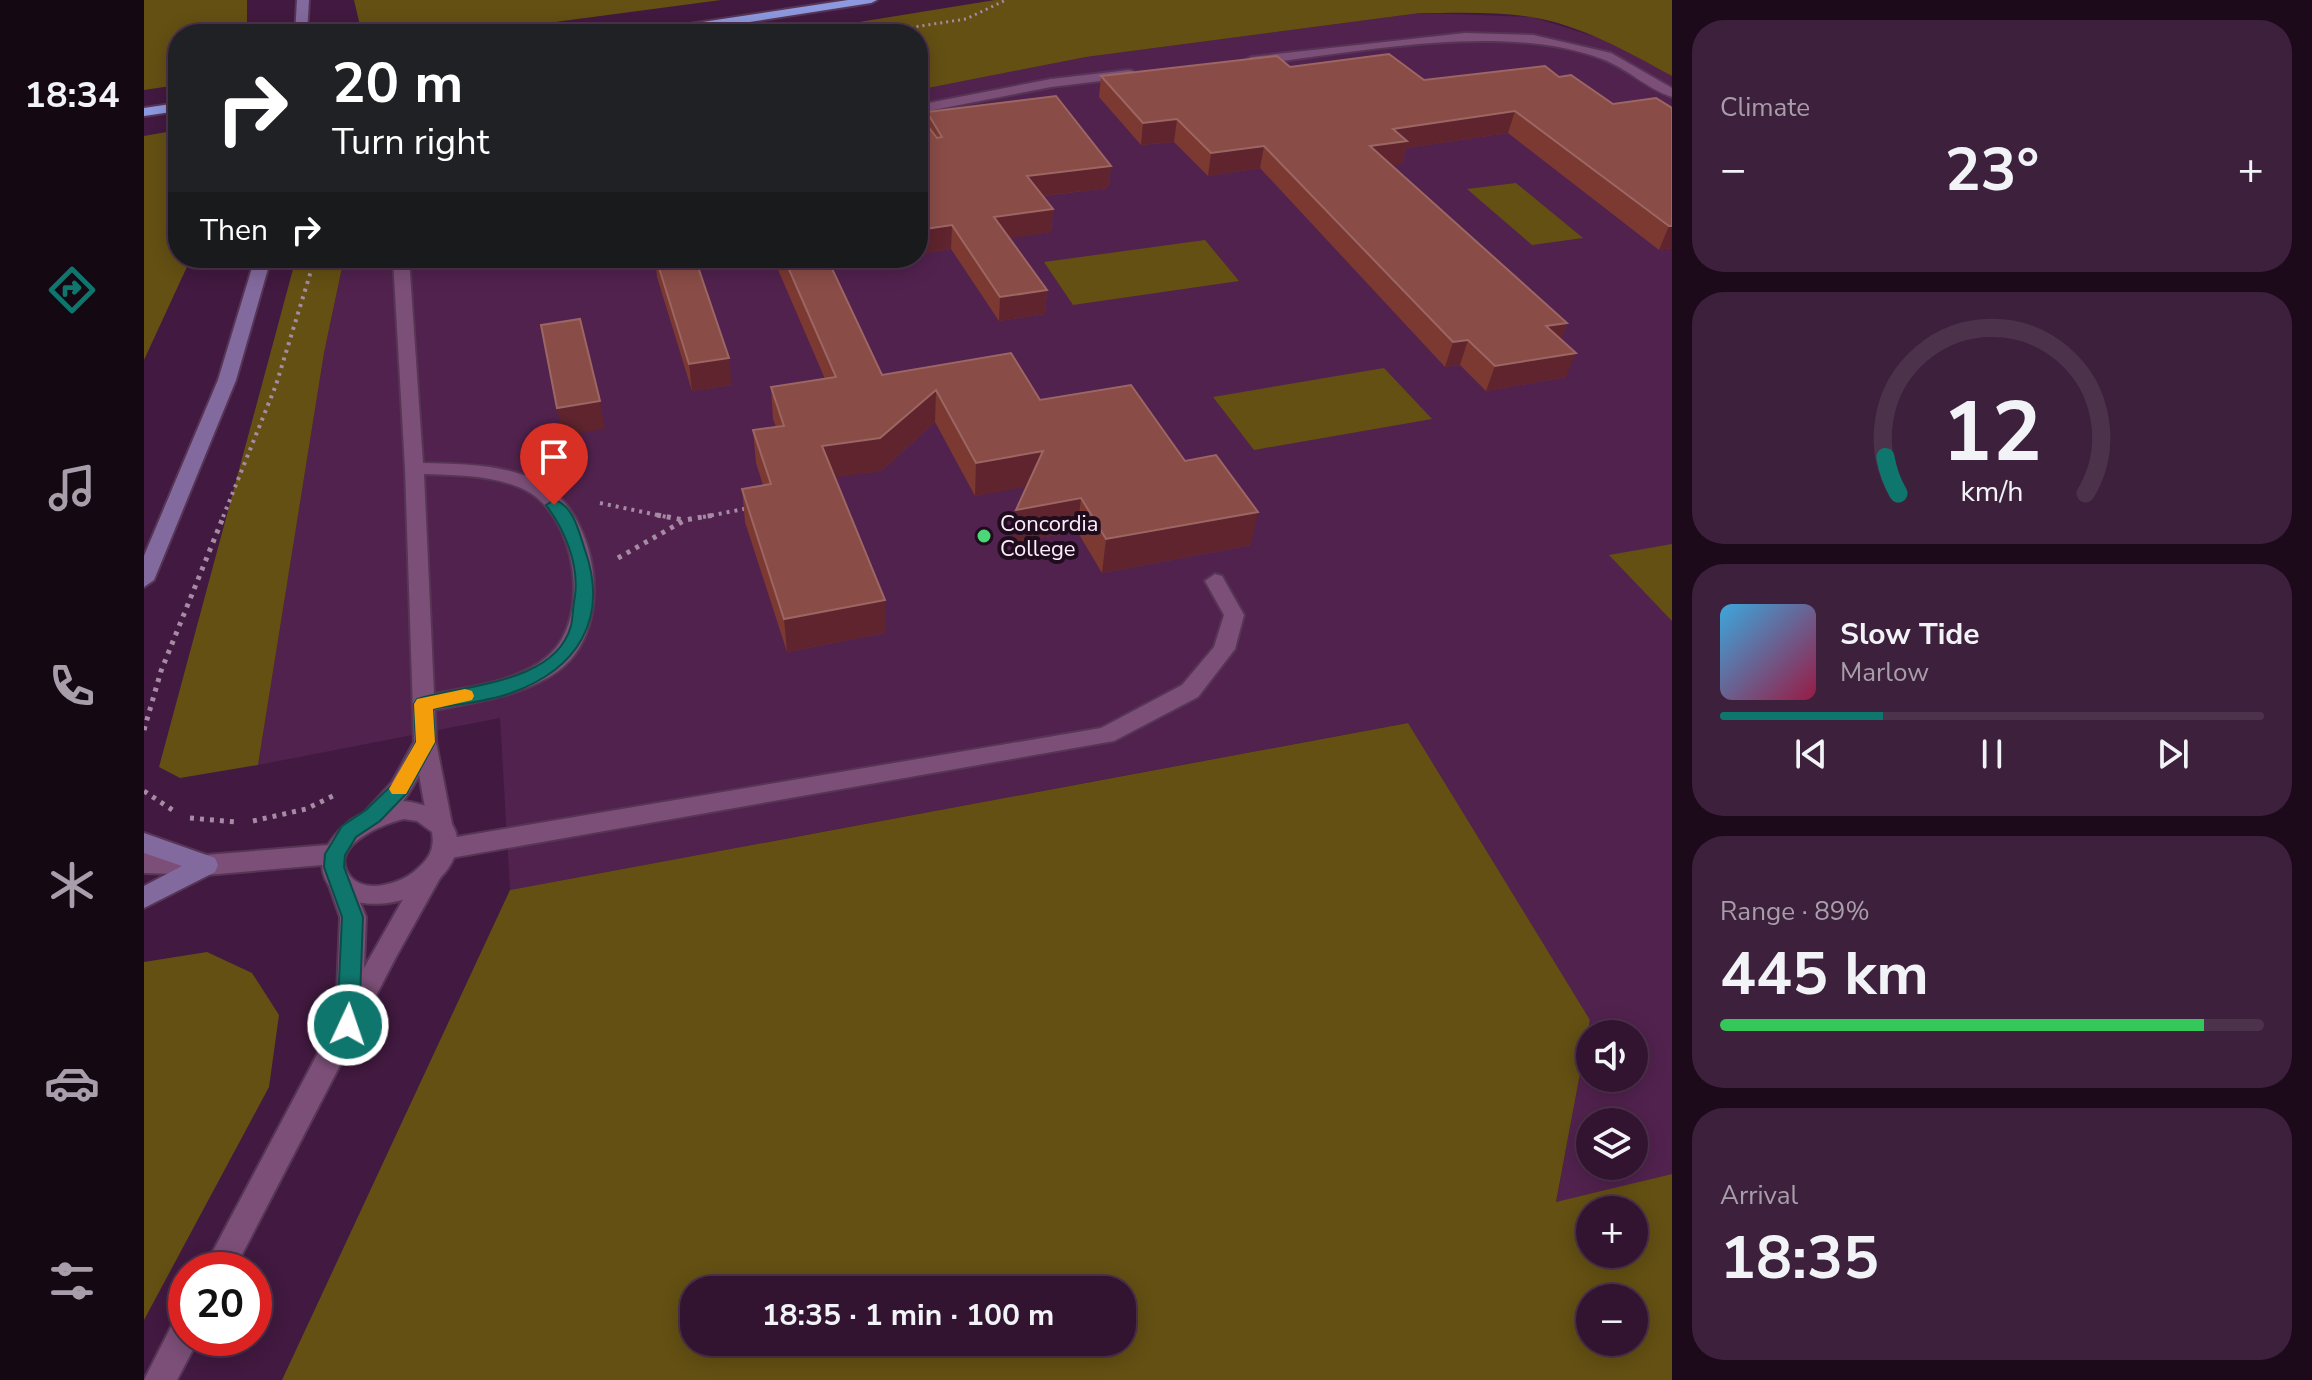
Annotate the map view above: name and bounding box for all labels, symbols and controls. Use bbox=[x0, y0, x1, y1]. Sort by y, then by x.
text: 20 m bbox=[332, 45, 463, 122]
icon: right bbox=[200, 56, 304, 160]
text: 18:34 bbox=[24, 71, 120, 120]
text: Climate bbox=[1720, 90, 1810, 125]
text: Turn right bbox=[332, 118, 489, 167]
text: 23° bbox=[1945, 129, 2039, 211]
text: − bbox=[1720, 140, 1746, 200]
text: + bbox=[2238, 140, 2264, 200]
icon: right bbox=[284, 208, 328, 252]
text: Then bbox=[200, 210, 268, 251]
icon: directions bbox=[44, 262, 100, 318]
text: 12 bbox=[1942, 376, 2042, 489]
pin bbox=[520, 423, 588, 505]
icon: arrive bbox=[532, 435, 576, 479]
icon: music bbox=[44, 460, 100, 516]
text: km/h bbox=[1961, 472, 2023, 511]
place label: Concordia College bbox=[1000, 509, 1098, 564]
marker: Concordia College bbox=[975, 527, 993, 545]
text: Slow Tide bbox=[1840, 614, 1980, 655]
text: Marlow bbox=[1840, 655, 1929, 690]
icon: phone bbox=[44, 658, 100, 714]
icon: previous bbox=[1789, 732, 1833, 776]
icon: pause bbox=[1970, 732, 2014, 776]
icon: next bbox=[2151, 732, 2195, 776]
icon: climate bbox=[44, 857, 100, 913]
text: Range · 89% bbox=[1720, 894, 1870, 929]
text: 445 km bbox=[1720, 933, 1929, 1015]
position arrow bbox=[306, 983, 390, 1067]
map controls bbox=[1576, 1020, 1648, 1356]
button: sound bbox=[1576, 1020, 1648, 1092]
icon: car bbox=[44, 1055, 100, 1111]
button: layers bbox=[1576, 1108, 1648, 1180]
text: Arrival bbox=[1720, 1178, 1798, 1213]
button: + bbox=[1576, 1196, 1648, 1268]
text: 18:35 bbox=[1720, 1217, 1879, 1299]
speed limit sign: 20 bbox=[168, 1252, 272, 1356]
icon: filters bbox=[44, 1253, 100, 1309]
button: − bbox=[1576, 1284, 1648, 1356]
text: 18:35 · 1 min · 100 m bbox=[762, 1295, 1054, 1336]

